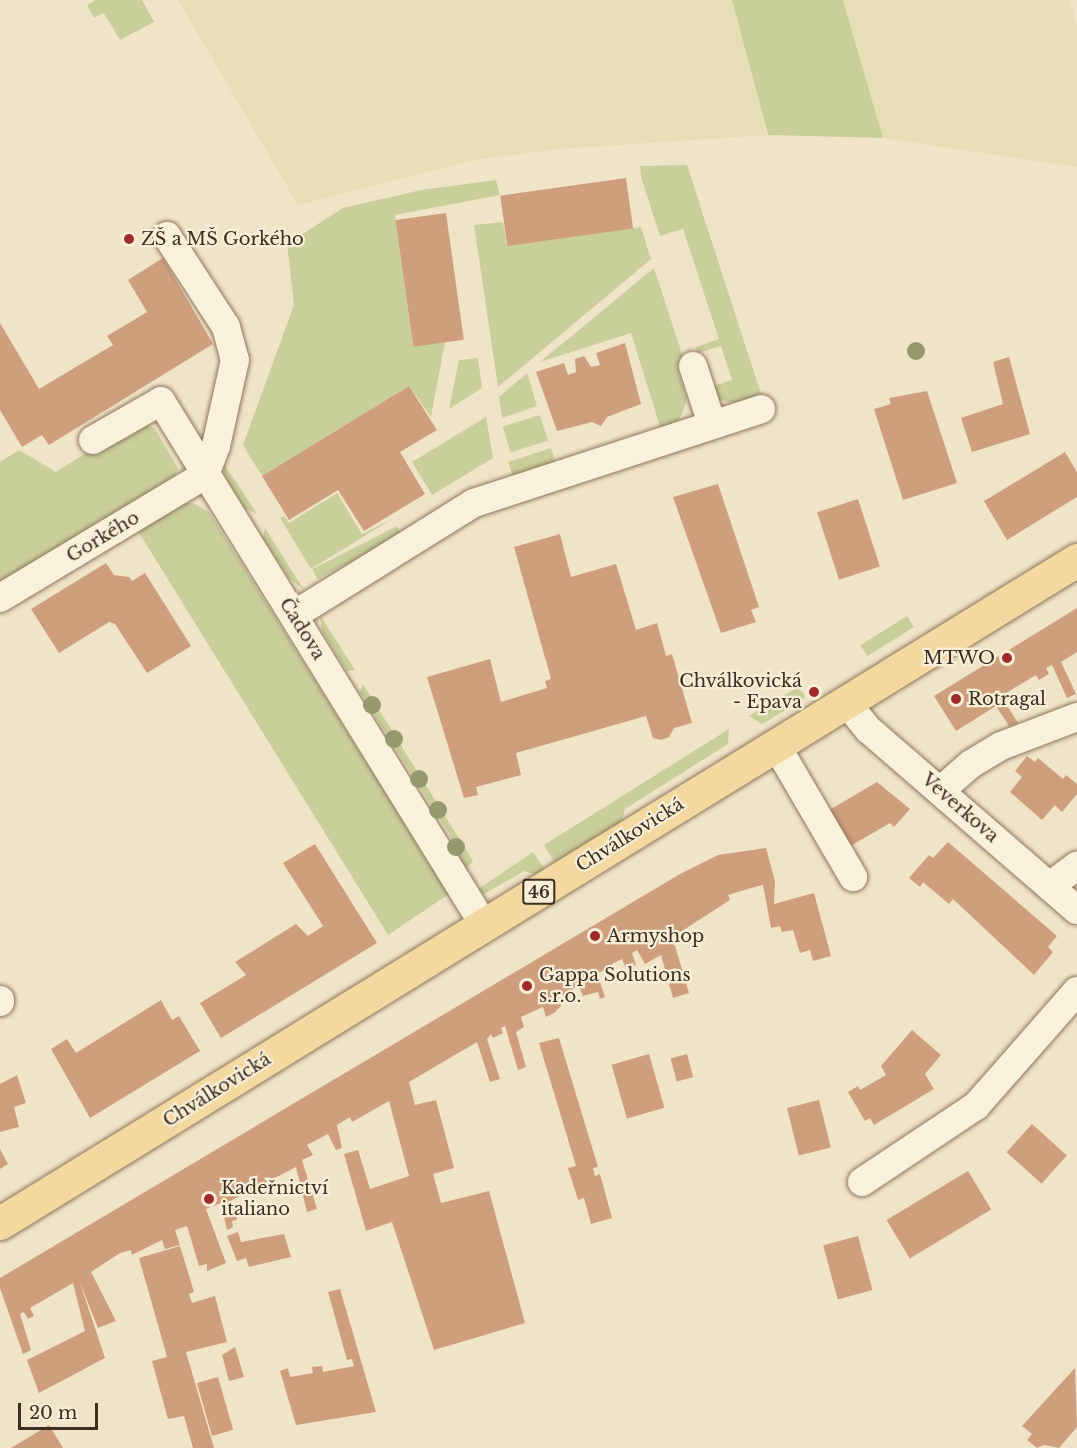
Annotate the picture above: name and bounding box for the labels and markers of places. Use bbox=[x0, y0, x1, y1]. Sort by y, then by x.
place label: ZŠ a MŠ Gorkého bbox=[141, 228, 304, 250]
marker: ZŠ a MŠ Gorkého bbox=[122, 232, 136, 246]
place label: MTWO bbox=[923, 647, 995, 669]
marker: MTWO bbox=[1000, 651, 1014, 665]
place label: Chválkovická - Epava bbox=[679, 671, 802, 714]
marker: Chválkovická - Epava bbox=[807, 685, 821, 699]
place label: Rotragal bbox=[968, 688, 1046, 710]
marker: Rotragal bbox=[949, 692, 963, 706]
place label: Armyshop bbox=[607, 925, 704, 947]
marker: Armyshop bbox=[588, 929, 602, 943]
place label: Gappa Solutions s.r.o. bbox=[539, 965, 691, 1008]
marker: Gappa Solutions s.r.o. bbox=[520, 979, 534, 993]
place label: Kadeřnictví italiano bbox=[221, 1178, 328, 1220]
marker: Kadeřnictví italiano bbox=[202, 1192, 216, 1206]

